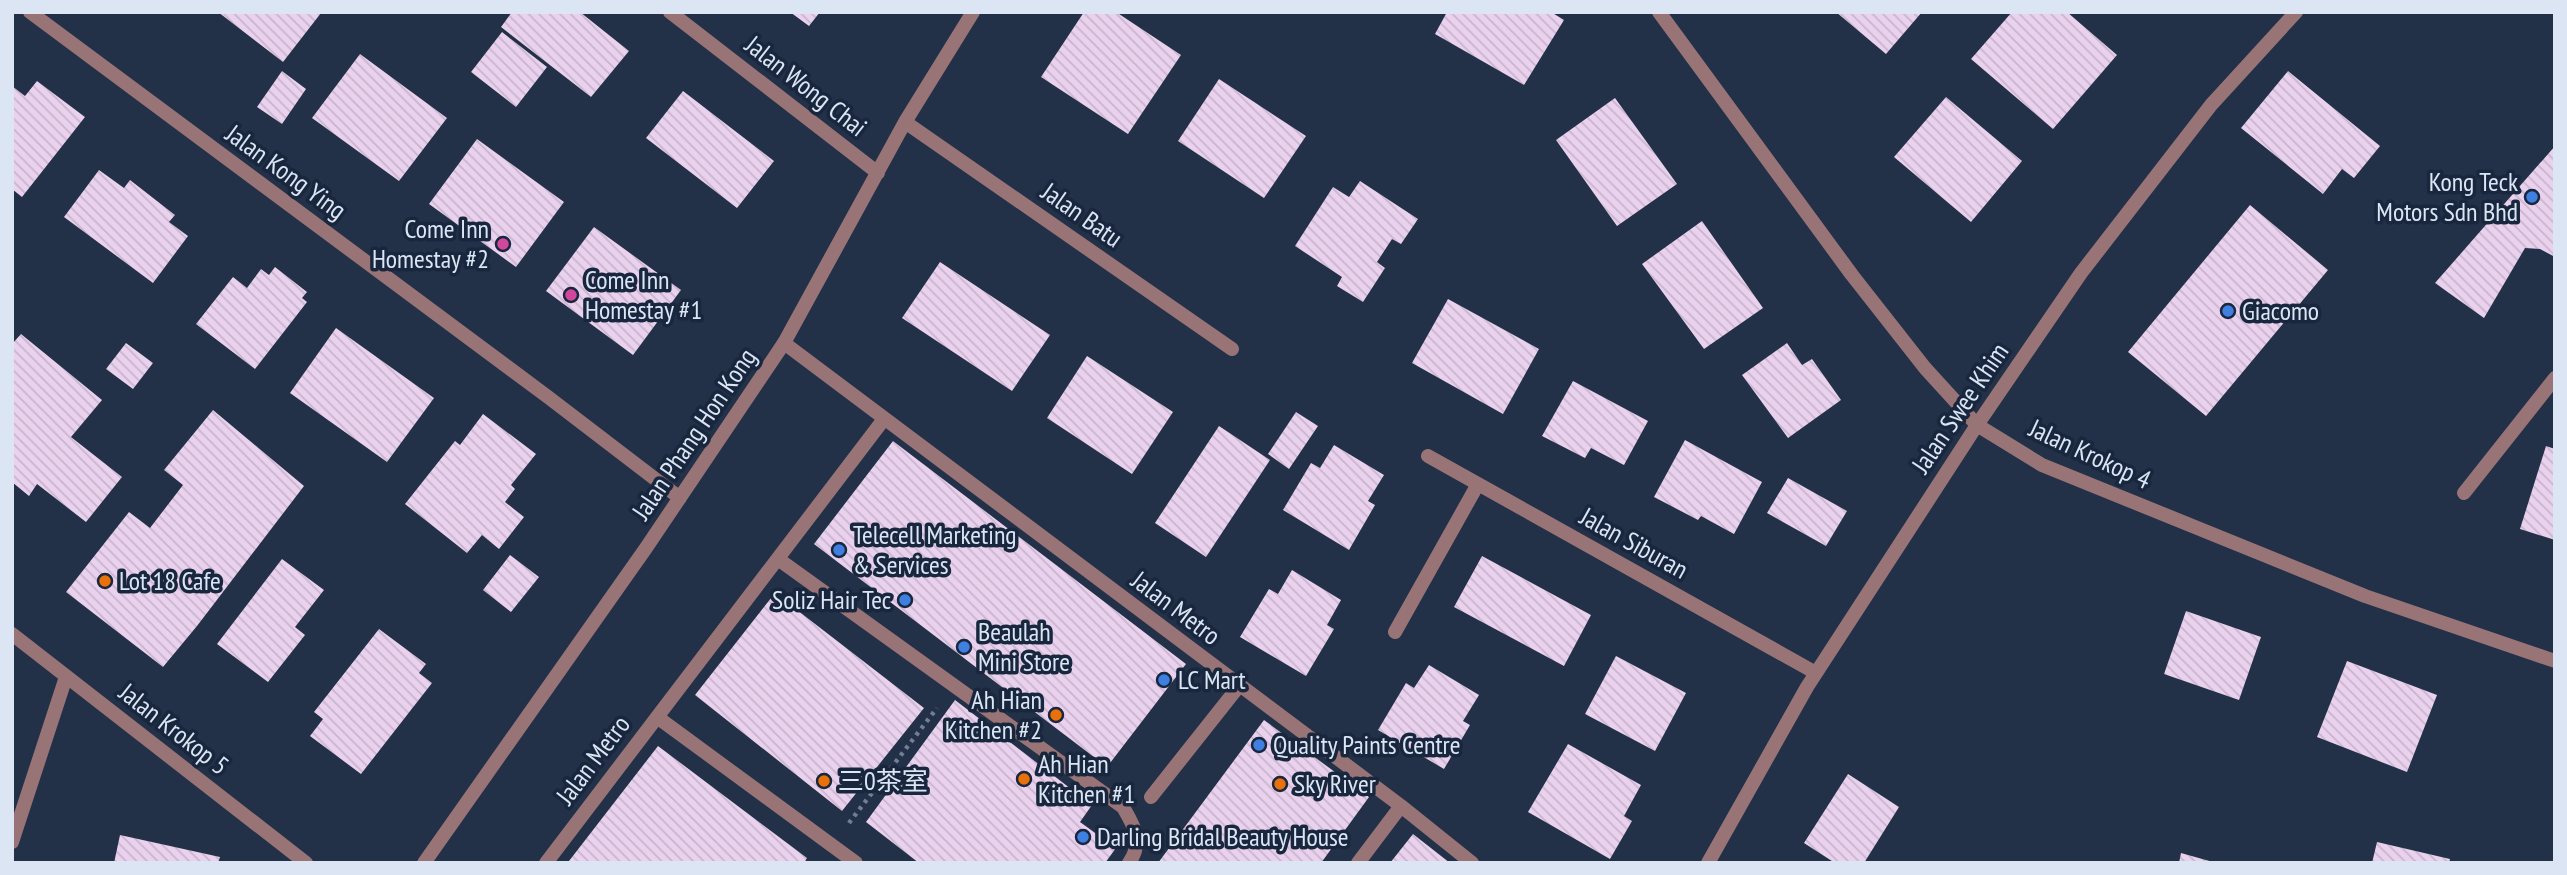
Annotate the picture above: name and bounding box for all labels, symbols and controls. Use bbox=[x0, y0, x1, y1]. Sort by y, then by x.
street label: Jalan Wong Chai bbox=[738, 27, 874, 143]
street label: Jalan Kong Ying bbox=[219, 116, 353, 226]
place label: Kong Teck Motors Sdn Bhd bbox=[2376, 165, 2518, 228]
street label: Jalan Batu bbox=[1035, 174, 1129, 254]
marker: Kong Teck Motors Sdn Bhd bbox=[2524, 189, 2540, 205]
place label: Come Inn Homestay #2 bbox=[372, 212, 489, 275]
marker: Come Inn Homestay #2 bbox=[495, 236, 511, 252]
place label: Come Inn Homestay #1 bbox=[585, 263, 702, 326]
marker: Come Inn Homestay #1 bbox=[563, 287, 579, 303]
place label: Giacomo bbox=[2242, 294, 2319, 327]
marker: Giacomo bbox=[2220, 303, 2236, 319]
street label: Jalan Swee Khim bbox=[1903, 336, 2015, 480]
street label: Jalan Phang Hon Kong bbox=[624, 342, 763, 526]
street label: Jalan Krokop 4 bbox=[2023, 411, 2156, 496]
street label: Jalan Siburan bbox=[1574, 499, 1694, 586]
place label: Telecell Marketing & Services bbox=[853, 518, 1017, 581]
marker: Telecell Marketing & Services bbox=[831, 542, 847, 558]
street label: Jalan Metro bbox=[1124, 563, 1227, 652]
place label: Lot 18 Cafe bbox=[119, 564, 221, 597]
marker: Lot 18 Cafe bbox=[97, 573, 113, 589]
place label: Soliz Hair Tec bbox=[772, 583, 891, 616]
marker: Soliz Hair Tec bbox=[897, 592, 913, 608]
place label: Beaulah Mini Store bbox=[978, 615, 1070, 678]
marker: Beaulah Mini Store bbox=[956, 639, 972, 655]
place label: LC Mart bbox=[1178, 663, 1246, 696]
marker: LC Mart bbox=[1156, 672, 1172, 688]
street label: Jalan Krokop 5 bbox=[112, 675, 236, 782]
place label: Ah Hian Kitchen #2 bbox=[945, 683, 1042, 746]
marker: Ah Hian Kitchen #2 bbox=[1048, 707, 1064, 723]
street label: Jalan Metro bbox=[548, 709, 637, 812]
place label: Quality Paints Centre bbox=[1273, 728, 1460, 761]
marker: Quality Paints Centre bbox=[1251, 737, 1267, 753]
place label: Ah Hian Kitchen #1 bbox=[1038, 747, 1135, 810]
place label: 三0茶室 bbox=[838, 764, 928, 797]
place label: Sky River bbox=[1294, 767, 1376, 800]
marker: Ah Hian Kitchen #1 bbox=[1016, 771, 1032, 787]
marker: 三0茶室 bbox=[816, 773, 832, 789]
marker: Sky River bbox=[1272, 776, 1288, 792]
place label: Darling Bridal Beauty House bbox=[1097, 820, 1348, 853]
marker: Darling Bridal Beauty House bbox=[1075, 829, 1091, 845]

